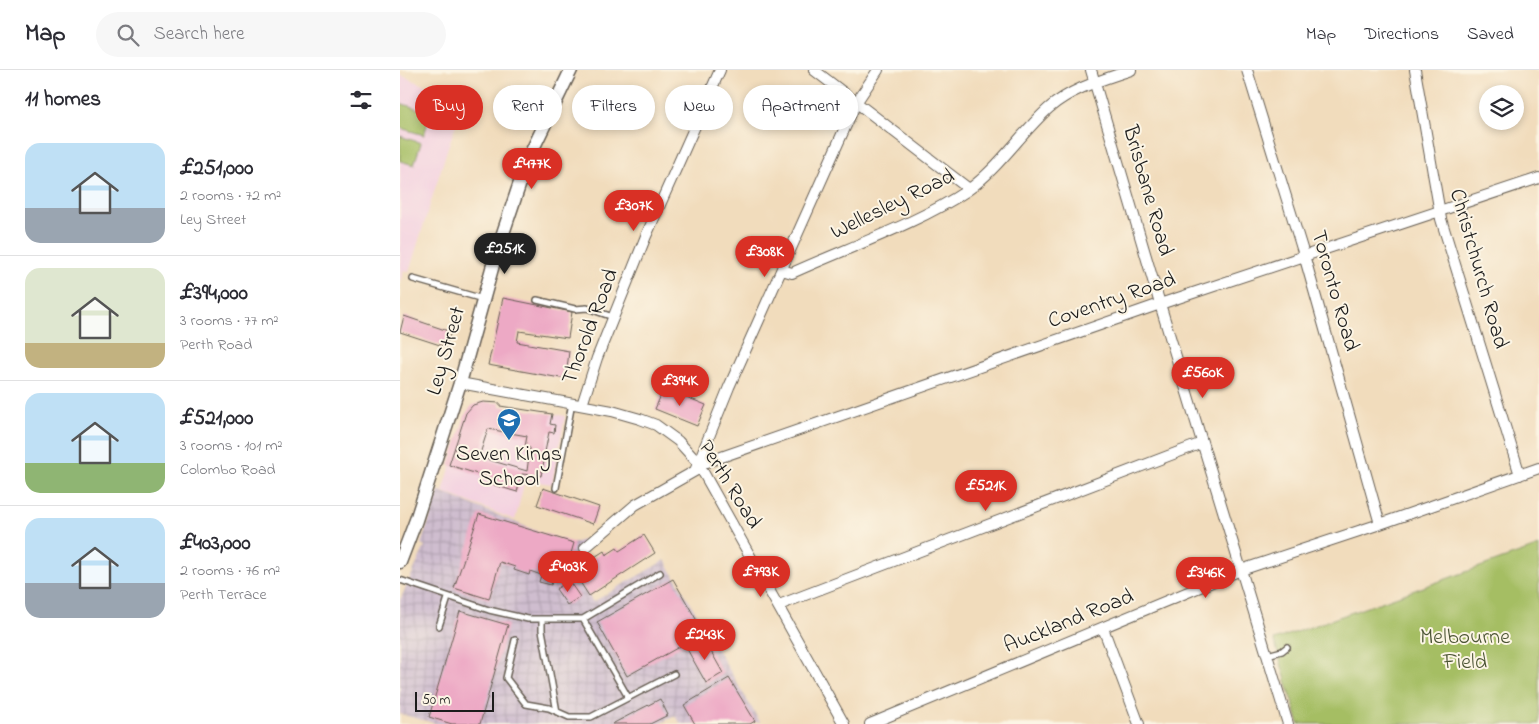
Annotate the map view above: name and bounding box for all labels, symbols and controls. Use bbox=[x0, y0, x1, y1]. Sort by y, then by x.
search box bbox=[96, 12, 446, 57]
text: Map bbox=[25, 17, 66, 52]
icon: search bbox=[114, 21, 142, 49]
text: Search here bbox=[154, 21, 245, 48]
text: Map bbox=[1306, 22, 1336, 48]
text: Directions bbox=[1364, 22, 1439, 48]
text: Saved bbox=[1467, 22, 1514, 48]
text: 11 homes bbox=[25, 85, 101, 115]
chip: Buy bbox=[415, 85, 483, 130]
chip: Rent bbox=[493, 85, 562, 130]
chip: Filters bbox=[572, 85, 655, 130]
chip: New bbox=[665, 85, 733, 130]
chip: Apartment bbox=[743, 85, 858, 130]
map controls bbox=[1479, 85, 1524, 130]
button: layers bbox=[1479, 85, 1524, 130]
icon: filters bbox=[347, 86, 375, 114]
street label: Brisbane Road bbox=[1113, 121, 1181, 260]
pin: £477K bbox=[497, 148, 567, 190]
text: £477K bbox=[513, 152, 551, 176]
text: £251,000 bbox=[180, 154, 253, 184]
street label: Wellesley Road bbox=[826, 161, 961, 250]
icon: home bbox=[65, 163, 125, 223]
text: 2 rooms · 72 m² bbox=[180, 184, 281, 208]
street label: Christchurch Road bbox=[1440, 185, 1516, 353]
pin: £307K bbox=[599, 190, 669, 232]
text: £307K bbox=[615, 194, 653, 218]
text: Ley Street bbox=[180, 208, 246, 232]
street label: Toronto Road bbox=[1301, 227, 1367, 355]
pin: £251K bbox=[470, 232, 540, 275]
pin: £308K bbox=[730, 236, 800, 278]
text: £251K bbox=[485, 237, 525, 261]
text: £308K bbox=[746, 240, 784, 264]
street label: Coventry Road bbox=[1044, 264, 1180, 339]
street label: Thorold Road bbox=[554, 265, 628, 389]
text: £394,000 bbox=[180, 279, 248, 309]
icon: home bbox=[65, 288, 125, 348]
street label: Ley Street bbox=[419, 302, 476, 400]
text: 3 rooms · 77 m² bbox=[180, 309, 279, 333]
text: Perth Road bbox=[180, 333, 252, 357]
pin: £560K bbox=[1168, 356, 1238, 399]
text: £560K bbox=[1183, 361, 1223, 385]
pin: £394K bbox=[645, 364, 715, 407]
text: £394K bbox=[662, 369, 698, 393]
text: £521,000 bbox=[180, 404, 253, 434]
school or university icon: Seven Kings School bbox=[496, 407, 522, 441]
icon: home bbox=[65, 413, 125, 473]
text: 3 rooms · 101 m² bbox=[180, 434, 282, 458]
street label: Perth Road bbox=[689, 434, 769, 536]
place label: Seven Kings School bbox=[456, 439, 562, 496]
text: Colombo Road bbox=[180, 458, 276, 482]
pin: £521K bbox=[951, 470, 1021, 512]
text: £521K bbox=[966, 474, 1006, 498]
text: £403,000 bbox=[180, 529, 250, 559]
icon: home bbox=[65, 538, 125, 598]
pin: £403K bbox=[533, 550, 603, 593]
text: £403K bbox=[549, 555, 587, 579]
pin: £793K bbox=[726, 556, 796, 598]
pin: £346K bbox=[1171, 556, 1241, 599]
text: 2 rooms · 76 m² bbox=[180, 559, 280, 583]
text: £793K bbox=[743, 560, 779, 584]
text: £346K bbox=[1187, 561, 1225, 585]
street label: Auckland Road bbox=[999, 581, 1139, 663]
text: Perth Terrace bbox=[180, 583, 267, 607]
pin: £243K bbox=[670, 618, 740, 661]
park label: Melbourne Field bbox=[1420, 622, 1510, 679]
text: £243K bbox=[685, 623, 725, 647]
scale bar bbox=[415, 689, 494, 712]
text: 50 m bbox=[422, 690, 450, 711]

